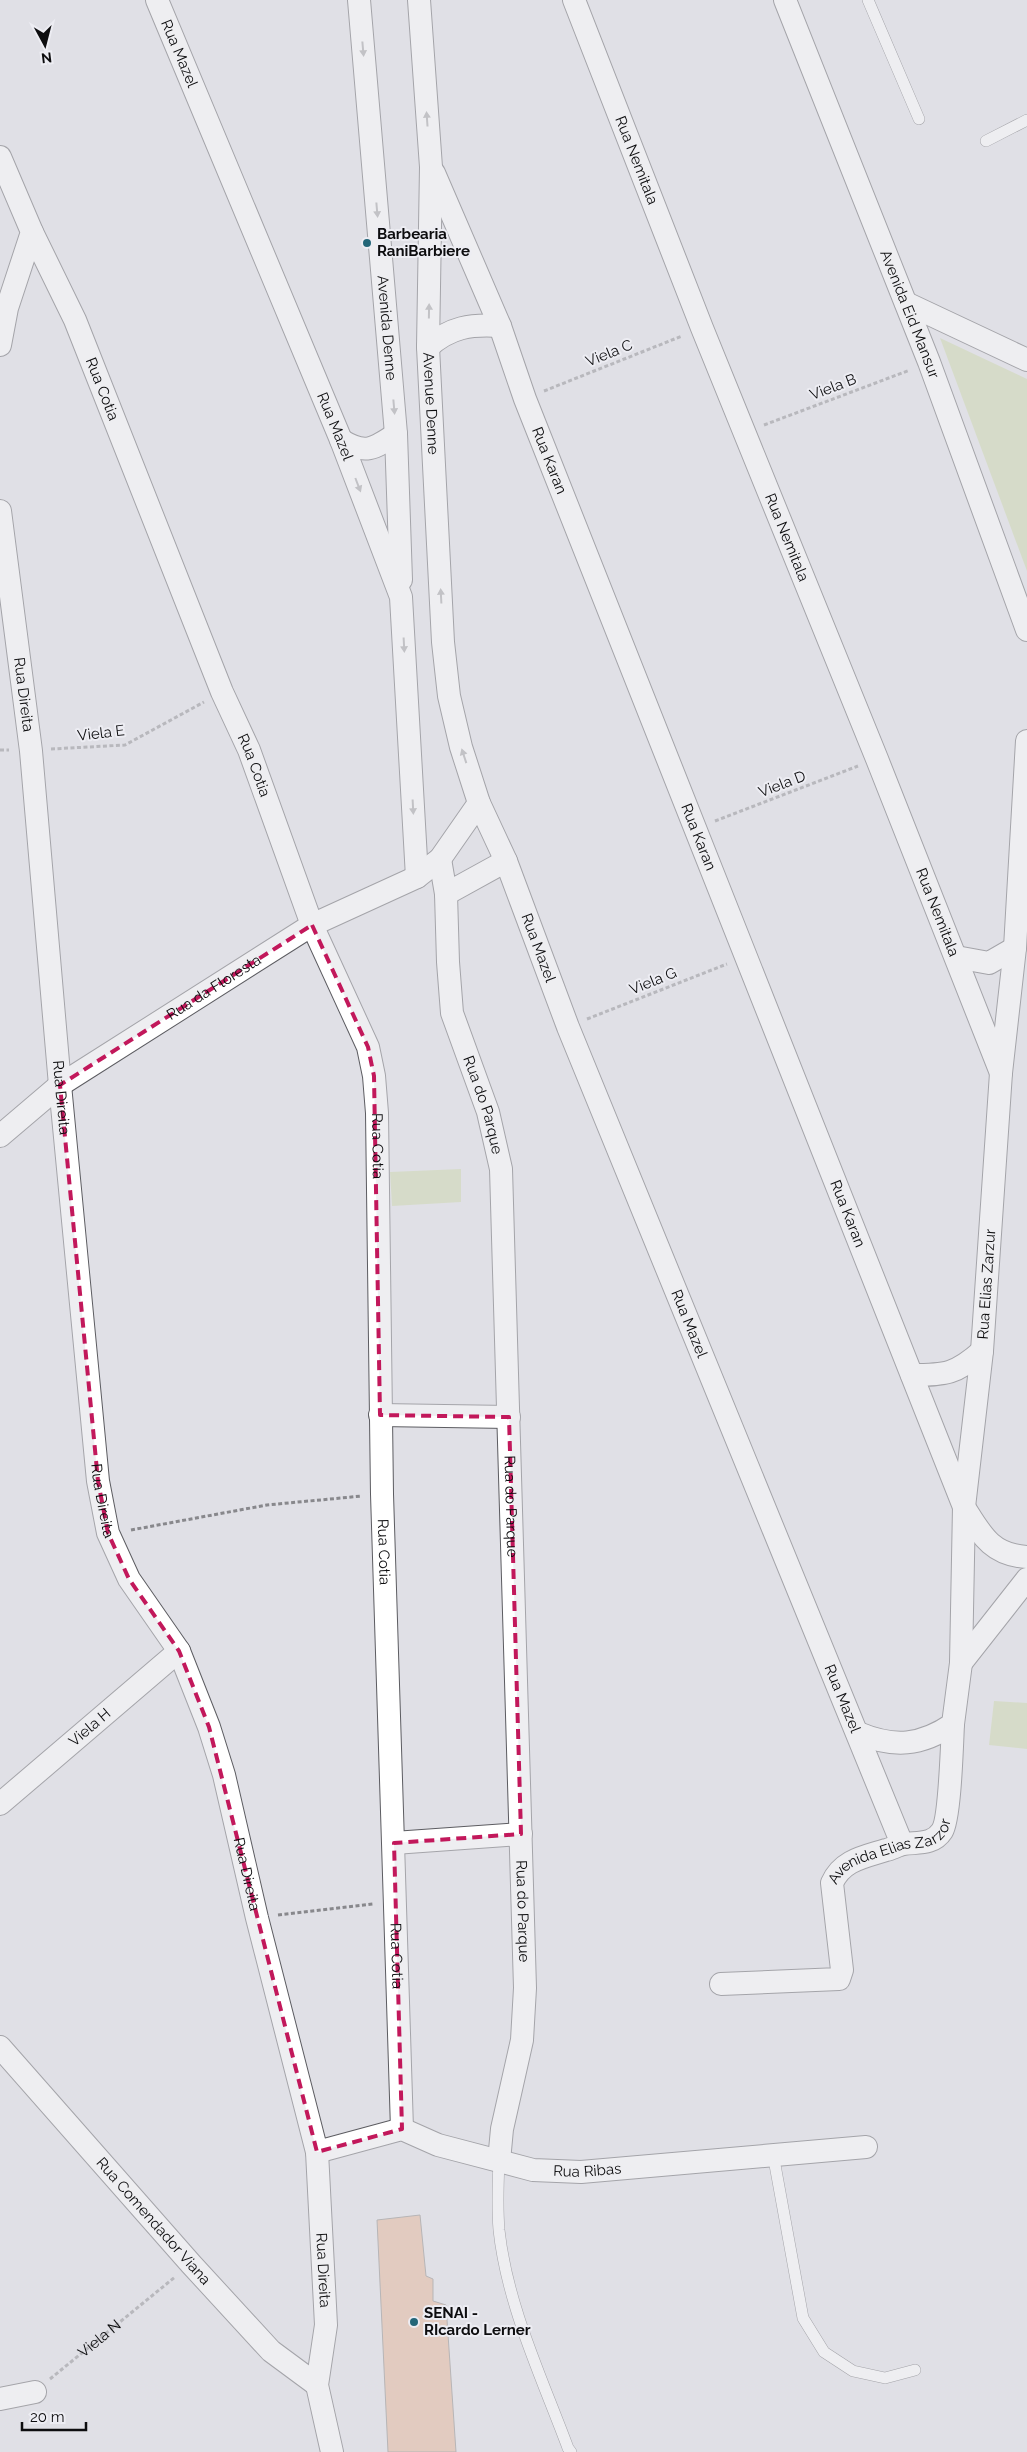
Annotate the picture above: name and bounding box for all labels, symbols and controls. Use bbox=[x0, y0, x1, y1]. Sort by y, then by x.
street label: Rua Mazel bbox=[157, 17, 202, 91]
north arrow bbox=[20, 20, 70, 70]
one-way arrow bbox=[360, 41, 368, 57]
text: N bbox=[40, 49, 53, 66]
one-way arrow bbox=[423, 110, 431, 126]
street label: Rua Nemitala bbox=[611, 113, 662, 207]
one-way arrow bbox=[374, 203, 382, 219]
place label: Barbearia RaniBarbiere bbox=[377, 225, 470, 260]
marker: Barbearia RaniBarbiere bbox=[361, 237, 373, 249]
street label: Avenida Eid Mansur bbox=[876, 247, 943, 382]
street label: Avenida Denne bbox=[374, 275, 400, 381]
one-way arrow bbox=[425, 303, 433, 319]
street label: Viela C bbox=[583, 336, 635, 370]
street label: Avenue Denne bbox=[419, 352, 442, 455]
street label: Rua Cotia bbox=[82, 355, 123, 423]
street label: Viela B bbox=[807, 370, 859, 404]
street label: Rua Mazel bbox=[313, 390, 357, 464]
one-way arrow bbox=[390, 400, 398, 416]
street label: Rua Karan bbox=[528, 424, 571, 497]
one-way arrow bbox=[354, 478, 362, 493]
street label: Rua Nemitala bbox=[761, 491, 813, 584]
one-way arrow bbox=[436, 588, 444, 604]
one-way arrow bbox=[400, 637, 408, 653]
street label: Rua Direita bbox=[10, 656, 37, 733]
street label: Viela E bbox=[76, 721, 126, 745]
street label: Rua Cotia bbox=[234, 731, 274, 799]
one-way arrow bbox=[459, 749, 467, 764]
street label: Viela D bbox=[756, 767, 808, 801]
one-way arrow bbox=[410, 800, 418, 816]
street label: Rua Karan bbox=[677, 801, 720, 873]
street label: Rua Nemitala bbox=[912, 865, 963, 959]
street label: Rua Mazel bbox=[517, 911, 560, 986]
street label: Rua da Floresta bbox=[163, 951, 264, 1024]
street label: Viela G bbox=[627, 963, 679, 999]
street label: Rua do Parque bbox=[459, 1053, 506, 1156]
street label: Rua Direita bbox=[49, 1060, 74, 1136]
street label: Rua Cotia bbox=[368, 1113, 387, 1179]
street label: Rua Karan bbox=[826, 1177, 869, 1250]
street label: Rua Elias Zarzur bbox=[974, 1228, 999, 1340]
street label: Rua Mazel bbox=[667, 1287, 712, 1361]
street label: Rua do Parque bbox=[500, 1455, 521, 1558]
street label: Rua Direita bbox=[87, 1463, 118, 1541]
street label: Rua Cotia bbox=[374, 1519, 394, 1585]
street label: Rua Mazel bbox=[821, 1662, 865, 1736]
street label: Viela H bbox=[65, 1704, 114, 1750]
street label: Avenida Elias Zarzor bbox=[824, 1816, 955, 1887]
street label: Rua Direita bbox=[230, 1836, 264, 1913]
street label: Rua do Parque bbox=[512, 1860, 533, 1963]
street label: Rua Cotia bbox=[387, 1922, 407, 1989]
street label: Rua Comendador Viana bbox=[92, 2154, 214, 2288]
street label: Rua Ribas bbox=[553, 2160, 622, 2181]
street label: Rua Direita bbox=[312, 2232, 334, 2308]
place label: SENAI - RIcardo Lerner bbox=[424, 2304, 531, 2339]
street label: Viela N bbox=[75, 2316, 125, 2361]
marker: SENAI - RIcardo Lerner bbox=[408, 2316, 420, 2328]
scale bar bbox=[22, 2400, 86, 2432]
text: 20 m bbox=[30, 2408, 65, 2426]

